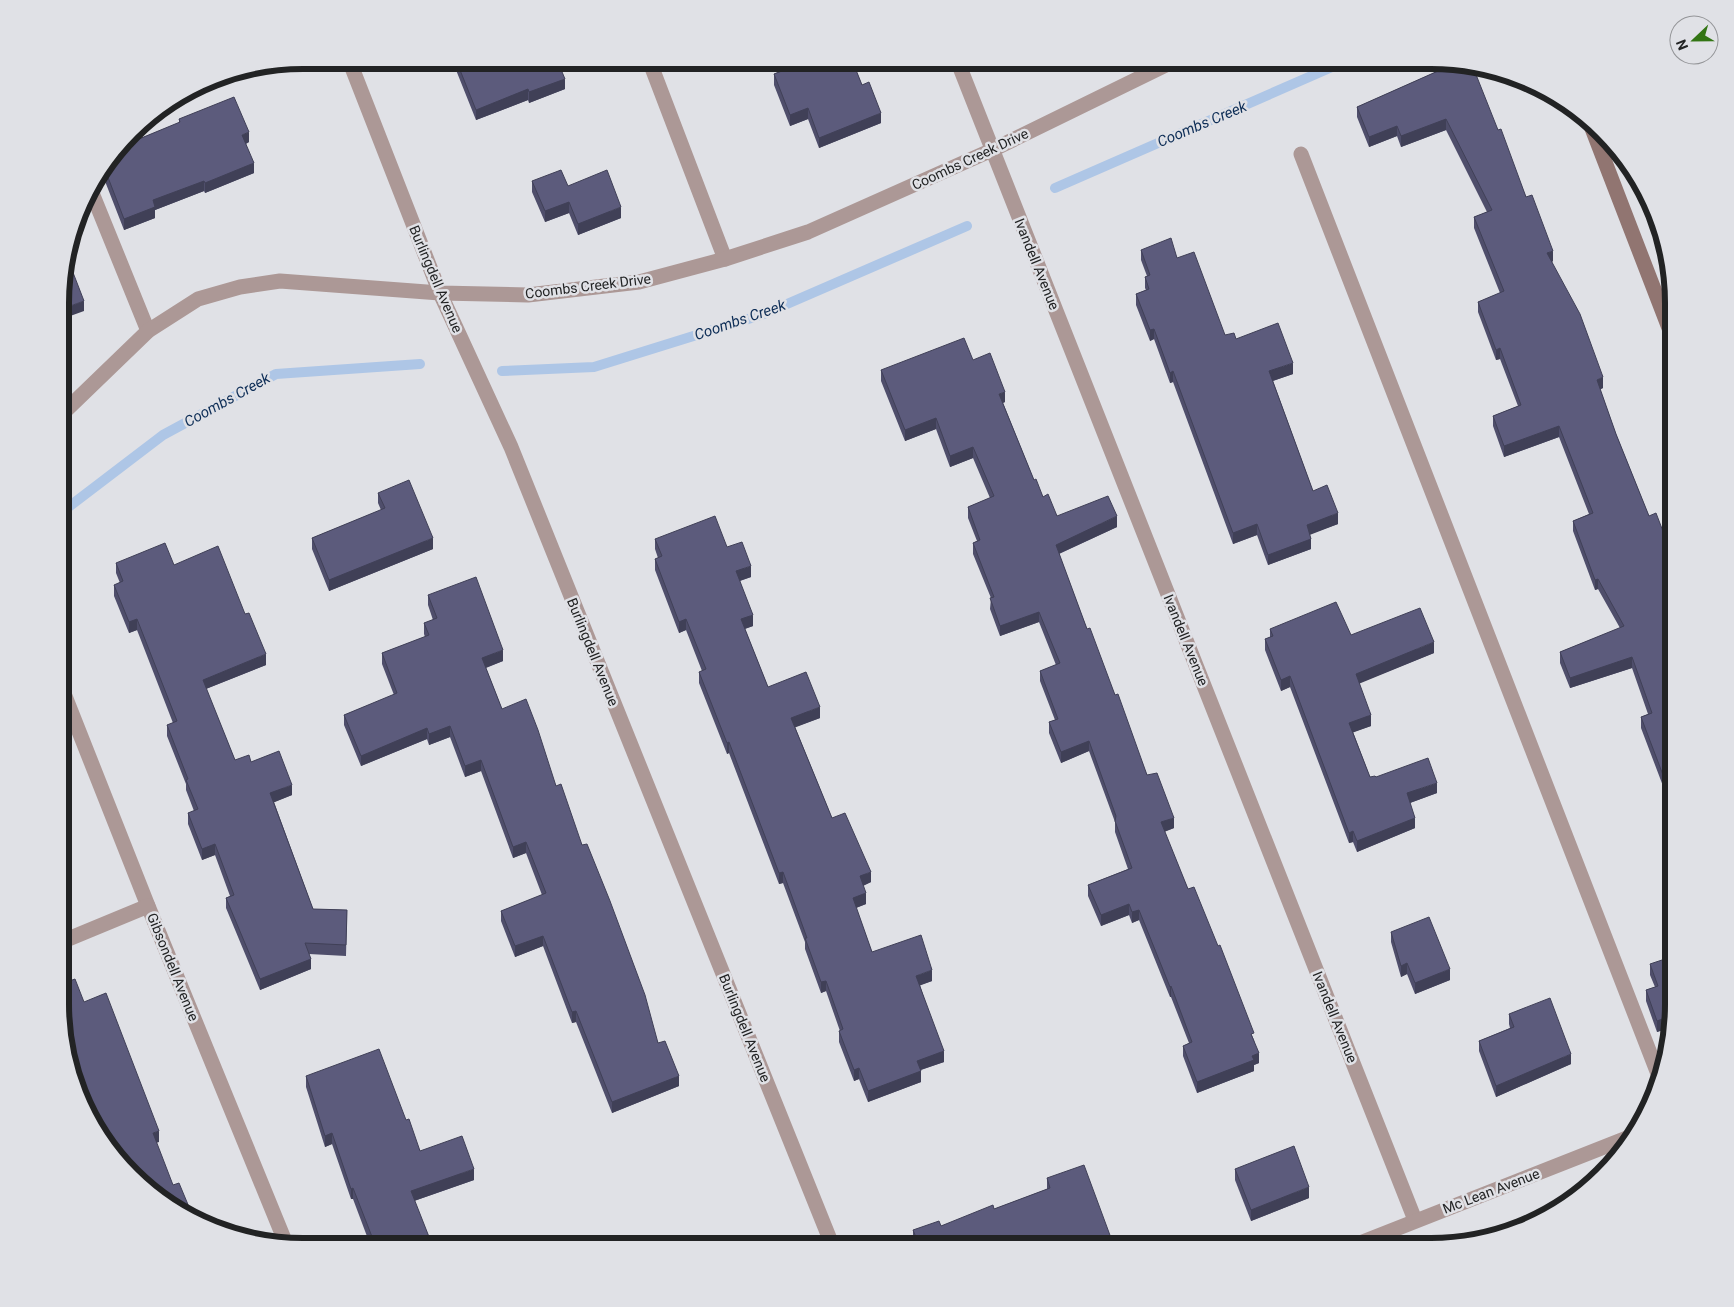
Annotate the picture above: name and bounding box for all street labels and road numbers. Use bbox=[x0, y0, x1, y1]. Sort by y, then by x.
street label: Coombs Creek Drive bbox=[909, 125, 1031, 193]
street label: Ivandell Avenue bbox=[1011, 216, 1063, 312]
street label: Burlingdell Avenue bbox=[406, 223, 466, 335]
street label: Coombs Creek Drive bbox=[524, 270, 652, 302]
street label: Ivandell Avenue bbox=[1160, 592, 1212, 688]
street label: Burlingdell Avenue bbox=[564, 596, 622, 708]
street label: Gibsondell Avenue bbox=[144, 911, 202, 1023]
street label: Ivandell Avenue bbox=[1309, 969, 1361, 1065]
street label: Burlingdell Avenue bbox=[716, 972, 774, 1084]
street label: Mc Lean Avenue bbox=[1440, 1165, 1542, 1217]

